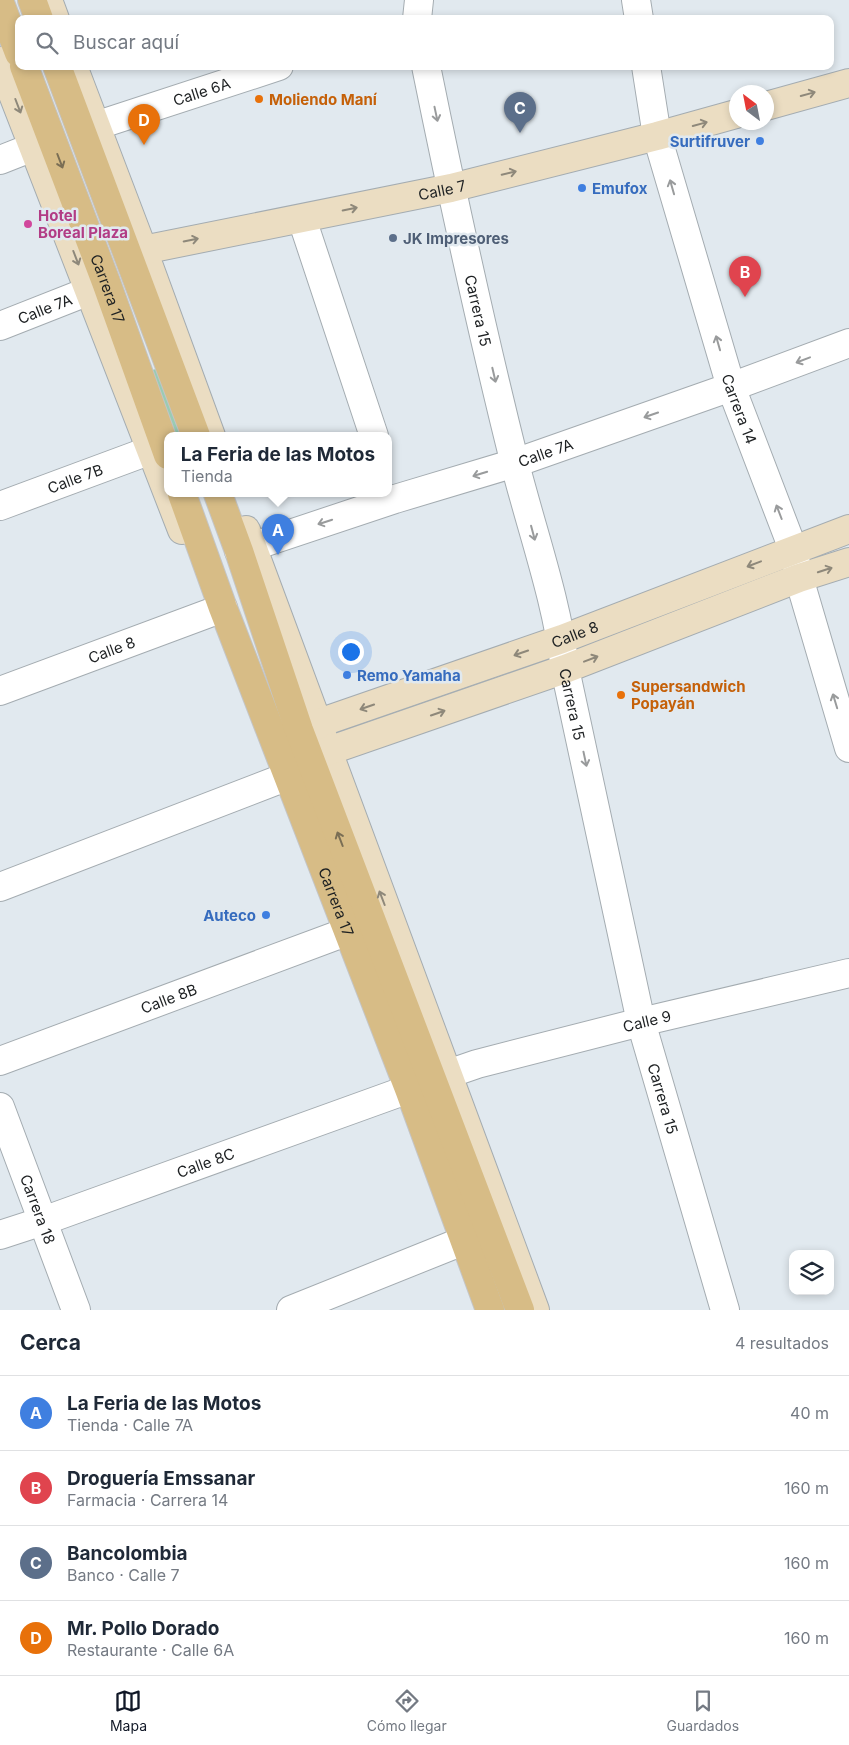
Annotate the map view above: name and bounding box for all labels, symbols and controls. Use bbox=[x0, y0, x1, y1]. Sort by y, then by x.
search box bbox=[15, 15, 834, 70]
icon: search bbox=[33, 29, 61, 57]
text: Buscar aquí bbox=[73, 31, 179, 54]
street label: Calle 6A bbox=[170, 73, 233, 110]
north arrow bbox=[729, 85, 774, 130]
one-way arrow bbox=[799, 89, 815, 99]
place label: Moliendo Maní bbox=[269, 90, 378, 109]
pin: C bbox=[504, 92, 536, 133]
marker: Moliendo Maní bbox=[253, 93, 265, 105]
one-way arrow bbox=[13, 98, 23, 113]
pin: D bbox=[128, 104, 160, 145]
one-way arrow bbox=[431, 106, 441, 122]
one-way arrow bbox=[692, 119, 708, 128]
place label: Surtifruver bbox=[670, 132, 750, 151]
marker: Surtifruver bbox=[754, 135, 766, 147]
one-way arrow bbox=[56, 153, 65, 168]
one-way arrow bbox=[500, 168, 516, 177]
street label: Calle 7 bbox=[417, 175, 468, 204]
place label: Emufox bbox=[592, 179, 648, 198]
one-way arrow bbox=[666, 180, 676, 196]
marker: Emufox bbox=[576, 182, 588, 194]
one-way arrow bbox=[342, 203, 358, 213]
place label: Hotel Boreal Plaza bbox=[38, 206, 128, 242]
marker: Hotel Boreal Plaza bbox=[22, 218, 34, 230]
place label: JK Impresores bbox=[403, 229, 509, 248]
marker: JK Impresores bbox=[387, 232, 399, 244]
one-way arrow bbox=[183, 235, 199, 245]
one-way arrow bbox=[73, 250, 82, 265]
street label: Carrera 17 bbox=[87, 251, 129, 326]
pin: B bbox=[729, 256, 761, 297]
street label: Carrera 15 bbox=[461, 273, 496, 348]
street label: Calle 7A bbox=[15, 289, 75, 328]
one-way arrow bbox=[712, 335, 722, 351]
one-way arrow bbox=[796, 356, 812, 365]
one-way arrow bbox=[490, 366, 499, 382]
street label: Carrera 14 bbox=[718, 372, 761, 447]
one-way arrow bbox=[643, 411, 659, 421]
popup bbox=[164, 432, 392, 497]
street label: Calle 7A bbox=[515, 434, 575, 471]
text: La Feria de las Motos bbox=[181, 443, 375, 466]
street label: Calle 7B bbox=[45, 459, 105, 497]
text: Tienda bbox=[181, 466, 233, 486]
one-way arrow bbox=[473, 469, 489, 479]
one-way arrow bbox=[774, 505, 783, 520]
pin: A bbox=[262, 514, 294, 555]
one-way arrow bbox=[318, 518, 334, 527]
one-way arrow bbox=[529, 524, 539, 540]
one-way arrow bbox=[747, 560, 762, 569]
one-way arrow bbox=[816, 565, 832, 574]
street label: Calle 8 bbox=[549, 616, 601, 651]
street label: Calle 8 bbox=[85, 632, 138, 667]
your location bbox=[338, 639, 364, 665]
one-way arrow bbox=[513, 649, 529, 658]
one-way arrow bbox=[583, 654, 598, 663]
place label: Remo Yamaha bbox=[357, 666, 461, 685]
street label: Carrera 15 bbox=[556, 666, 590, 742]
marker: Remo Yamaha bbox=[341, 669, 353, 681]
place label: Supersandwich Popayán bbox=[631, 677, 746, 713]
marker: Supersandwich Popayán bbox=[615, 689, 627, 701]
one-way arrow bbox=[830, 694, 840, 710]
one-way arrow bbox=[359, 702, 375, 712]
one-way arrow bbox=[430, 708, 445, 717]
one-way arrow bbox=[581, 751, 590, 767]
one-way arrow bbox=[335, 832, 344, 847]
street label: Carrera 17 bbox=[315, 864, 358, 939]
one-way arrow bbox=[376, 890, 385, 905]
place label: Auteco bbox=[203, 906, 256, 925]
marker: Auteco bbox=[260, 909, 272, 921]
street label: Calle 8B bbox=[138, 979, 200, 1017]
street label: Calle 9 bbox=[621, 1006, 673, 1036]
street label: Carrera 15 bbox=[644, 1061, 683, 1136]
street label: Calle 8C bbox=[174, 1143, 237, 1181]
street label: Carrera 18 bbox=[16, 1171, 60, 1247]
map controls bbox=[789, 1250, 834, 1295]
button: layers bbox=[789, 1250, 834, 1295]
text: Cerca bbox=[20, 1330, 81, 1355]
text: 4 resultados bbox=[735, 1333, 829, 1353]
text: La Feria de las Motos bbox=[67, 1392, 261, 1415]
text: A bbox=[30, 1403, 42, 1423]
text: 40 m bbox=[790, 1403, 829, 1423]
text: Tienda · Calle 7A bbox=[67, 1415, 193, 1435]
text: Droguería Emssanar bbox=[67, 1467, 255, 1490]
text: B bbox=[31, 1478, 41, 1498]
text: 160 m bbox=[784, 1478, 829, 1498]
text: Farmacia · Carrera 14 bbox=[67, 1490, 228, 1510]
text: Bancolombia bbox=[67, 1542, 188, 1565]
text: C bbox=[30, 1553, 42, 1573]
text: 160 m bbox=[784, 1553, 829, 1573]
text: Banco · Calle 7 bbox=[67, 1565, 180, 1585]
text: Mr. Pollo Dorado bbox=[67, 1617, 219, 1640]
text: D bbox=[30, 1628, 42, 1648]
text: 160 m bbox=[784, 1628, 829, 1648]
text: Restaurante · Calle 6A bbox=[67, 1640, 234, 1660]
tab: Mapa bbox=[110, 1687, 147, 1734]
tab: Cómo llegar bbox=[367, 1687, 447, 1734]
tab: Guardados bbox=[667, 1687, 739, 1734]

